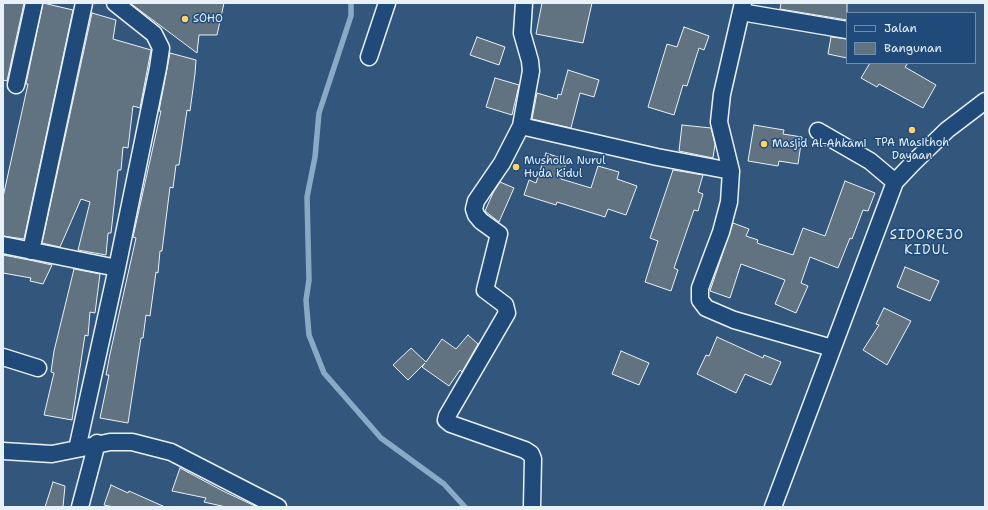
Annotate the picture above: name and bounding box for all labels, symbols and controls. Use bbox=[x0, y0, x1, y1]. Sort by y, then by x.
place label: SOHO bbox=[193, 12, 223, 26]
legend bbox=[846, 12, 976, 64]
marker: SOHO bbox=[180, 14, 190, 24]
text: Jalan bbox=[884, 20, 917, 36]
text: Bangunan bbox=[884, 40, 942, 56]
marker: TPA Masithoh Dayaan bbox=[907, 125, 917, 135]
place label: TPA Masithoh Dayaan bbox=[875, 136, 949, 162]
place label: Masjid Al-Ahkami bbox=[772, 137, 867, 151]
marker: Masjid Al-Ahkami bbox=[759, 139, 769, 149]
place label: Musholla Nurul Huda Kidul bbox=[524, 154, 606, 180]
marker: Musholla Nurul Huda Kidul bbox=[511, 162, 521, 172]
district label: SIDOREJO KIDUL bbox=[890, 228, 964, 259]

